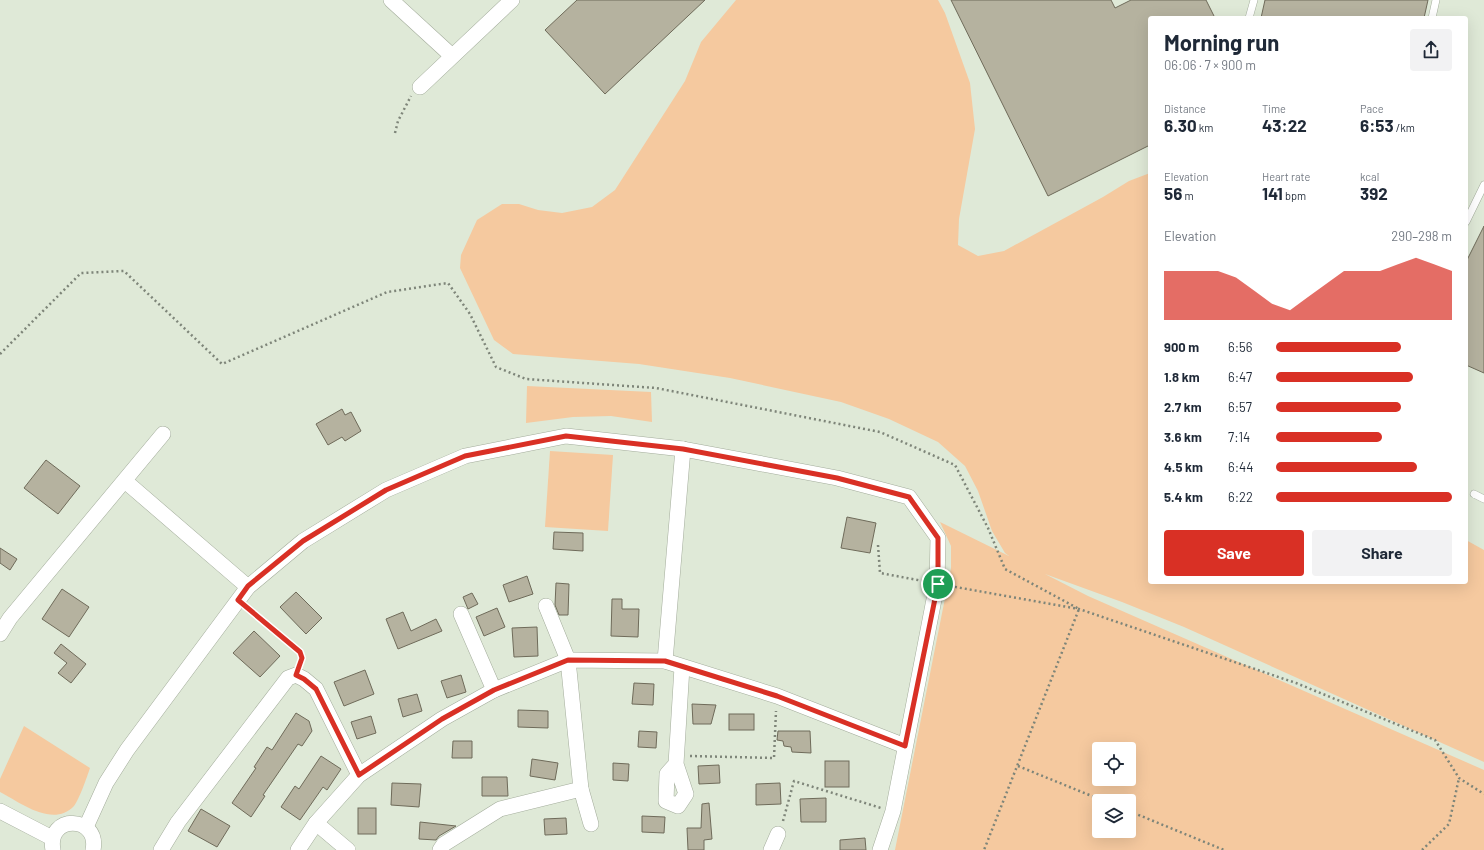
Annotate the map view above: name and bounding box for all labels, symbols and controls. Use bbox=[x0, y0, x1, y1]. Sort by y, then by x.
text: Morning run bbox=[1164, 29, 1279, 55]
button: share bbox=[1410, 29, 1452, 71]
text: 06:06 · 7 × 900 m bbox=[1164, 57, 1256, 73]
text: Distance bbox=[1164, 102, 1206, 115]
text: Time bbox=[1262, 102, 1286, 115]
text: Pace bbox=[1360, 102, 1384, 115]
text: 6.30 bbox=[1164, 115, 1197, 135]
text: 43:22 bbox=[1262, 115, 1307, 135]
text: 6:53 bbox=[1360, 115, 1394, 135]
text: km bbox=[1197, 121, 1213, 134]
text: /km bbox=[1394, 121, 1415, 134]
text: Elevation bbox=[1164, 170, 1208, 183]
text: Heart rate bbox=[1262, 170, 1310, 183]
text: kcal bbox=[1360, 170, 1379, 183]
text: 56 bbox=[1164, 183, 1182, 203]
text: 141 bbox=[1262, 183, 1283, 203]
text: 392 bbox=[1360, 183, 1388, 203]
text: m bbox=[1182, 189, 1194, 202]
text: bpm bbox=[1283, 189, 1306, 202]
text: Elevation bbox=[1164, 228, 1216, 244]
text: 290–298 m bbox=[1391, 228, 1452, 244]
text: 900 m bbox=[1164, 339, 1199, 355]
text: 6:56 bbox=[1228, 339, 1252, 355]
text: 1.8 km bbox=[1164, 369, 1200, 385]
text: 6:47 bbox=[1228, 369, 1252, 385]
text: 2.7 km bbox=[1164, 399, 1202, 415]
text: 6:57 bbox=[1228, 399, 1252, 415]
text: 3.6 km bbox=[1164, 429, 1202, 445]
text: 7:14 bbox=[1228, 429, 1250, 445]
text: 4.5 km bbox=[1164, 459, 1203, 475]
text: 6:44 bbox=[1228, 459, 1253, 475]
text: 5.4 km bbox=[1164, 489, 1203, 505]
text: 6:22 bbox=[1228, 489, 1253, 505]
button: Save bbox=[1164, 530, 1304, 576]
button: Share bbox=[1312, 530, 1452, 576]
pin bbox=[921, 567, 955, 601]
icon: arrive bbox=[927, 573, 949, 595]
map controls bbox=[1092, 742, 1136, 838]
button: locate bbox=[1092, 742, 1136, 786]
button: layers bbox=[1092, 794, 1136, 838]

